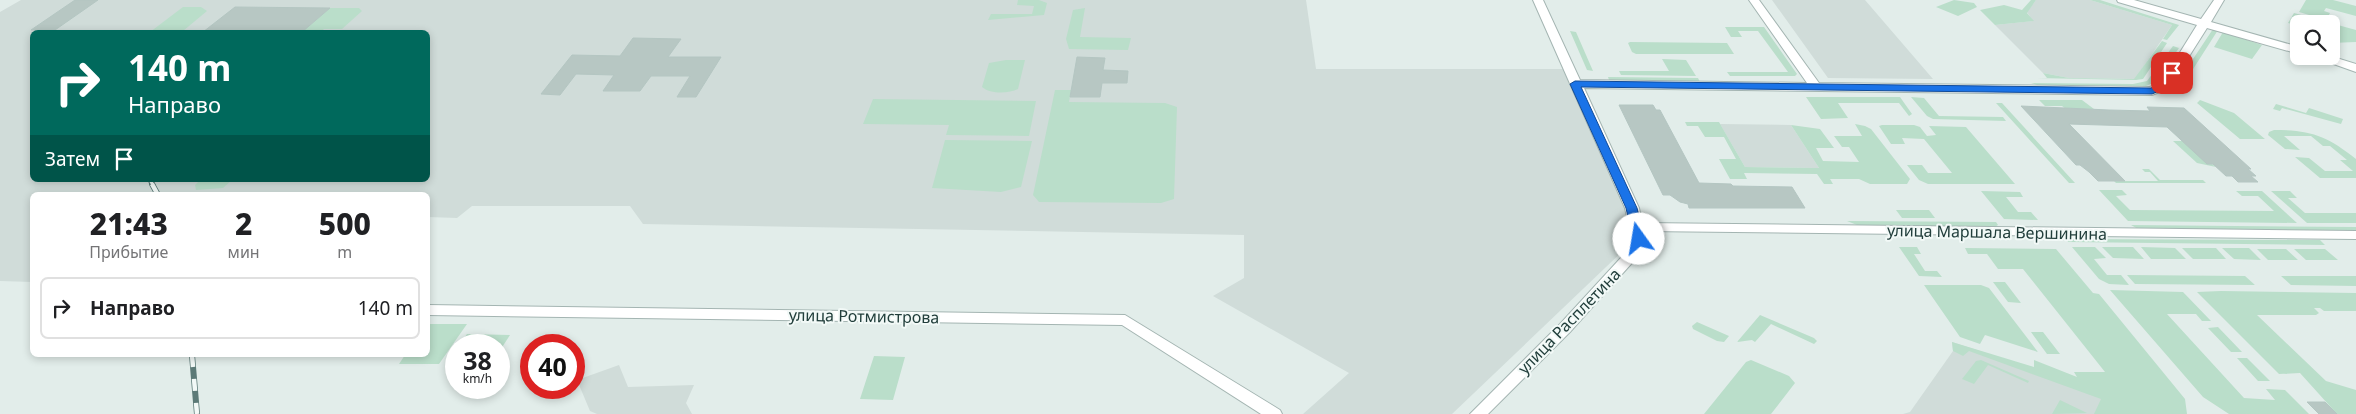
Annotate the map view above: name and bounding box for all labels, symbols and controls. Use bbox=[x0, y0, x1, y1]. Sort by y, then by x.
map controls bbox=[2290, 15, 2340, 65]
button: search bbox=[2290, 15, 2340, 65]
text: 140 m bbox=[128, 44, 231, 91]
icon: right bbox=[45, 50, 110, 115]
pin bbox=[2151, 52, 2193, 94]
icon: arrive bbox=[2158, 59, 2186, 87]
text: Направо bbox=[128, 89, 221, 119]
icon: arrive bbox=[110, 145, 138, 173]
text: Затем bbox=[45, 146, 100, 172]
text: 21:43 bbox=[90, 203, 168, 244]
text: 2 bbox=[235, 203, 252, 244]
text: 500 bbox=[319, 203, 371, 244]
position arrow bbox=[1612, 212, 1664, 264]
street label: улица Маршала Вершинина bbox=[1887, 219, 2107, 245]
text: Прибытие bbox=[89, 241, 168, 263]
text: мин bbox=[228, 241, 260, 263]
text: m bbox=[337, 241, 352, 263]
street label: улица Расплетина bbox=[1513, 263, 1625, 379]
icon: right bbox=[47, 294, 75, 322]
text: Направо bbox=[90, 295, 175, 321]
text: 140 m bbox=[358, 295, 413, 321]
street label: улица Ротмистрова bbox=[789, 304, 939, 328]
speed limit sign: 40 bbox=[520, 334, 585, 399]
text: 38 bbox=[463, 343, 492, 377]
text: km/h bbox=[463, 370, 492, 387]

